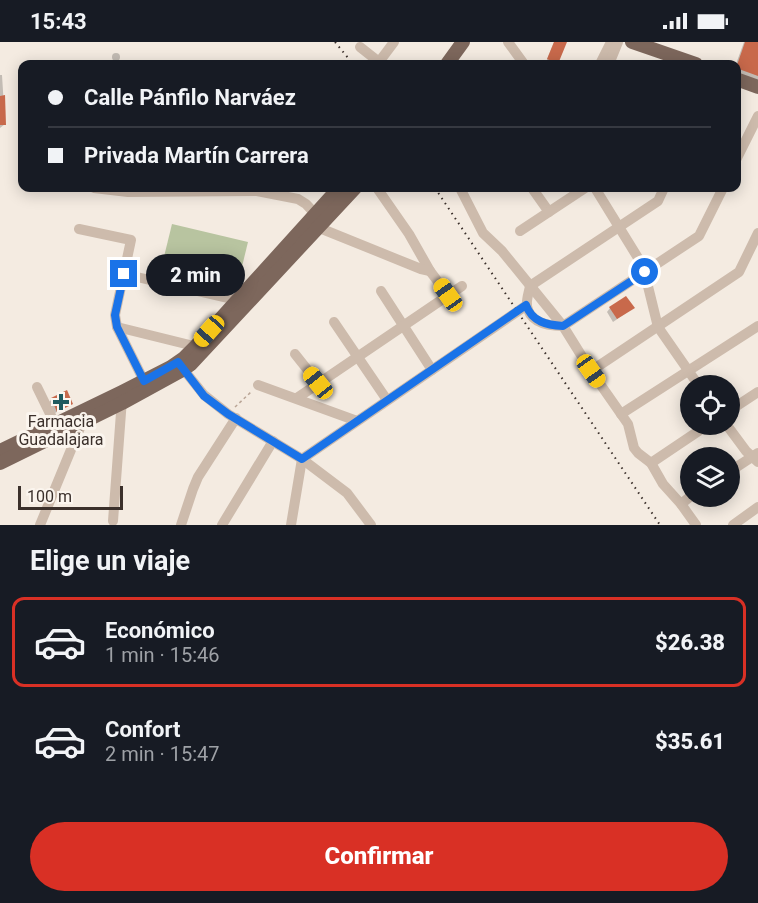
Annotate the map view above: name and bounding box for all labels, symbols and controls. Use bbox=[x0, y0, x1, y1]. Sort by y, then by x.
text: 15:43 bbox=[30, 9, 87, 34]
text: Calle Pánfilo Narváez bbox=[84, 85, 296, 110]
text: Privada Martín Carrera bbox=[84, 143, 309, 168]
callout: 2 min bbox=[145, 253, 244, 295]
route start bbox=[631, 258, 658, 285]
route end bbox=[110, 260, 137, 287]
text: 2 min bbox=[170, 263, 221, 287]
car bbox=[430, 275, 466, 315]
car bbox=[190, 312, 228, 350]
car bbox=[573, 351, 609, 391]
car bbox=[300, 363, 336, 403]
map controls bbox=[680, 375, 740, 507]
button: locate bbox=[680, 375, 740, 435]
marker: Farmacia Guadalajara bbox=[54, 395, 68, 409]
place label: Farmacia Guadalajara bbox=[18, 412, 104, 449]
button: layers bbox=[680, 447, 740, 507]
scale bar bbox=[18, 483, 123, 510]
text: 100 m bbox=[27, 487, 72, 506]
text: Elige un viaje bbox=[30, 545, 190, 577]
icon: car bbox=[33, 615, 87, 669]
text: Económico bbox=[105, 618, 215, 643]
text: $26.38 bbox=[655, 630, 725, 655]
text: 1 min · 15:46 bbox=[105, 643, 220, 667]
icon: car bbox=[33, 714, 87, 768]
text: Confort bbox=[105, 717, 180, 742]
text: $35.61 bbox=[655, 729, 725, 754]
text: 2 min · 15:47 bbox=[105, 742, 220, 766]
button: Confirmar bbox=[30, 822, 728, 891]

